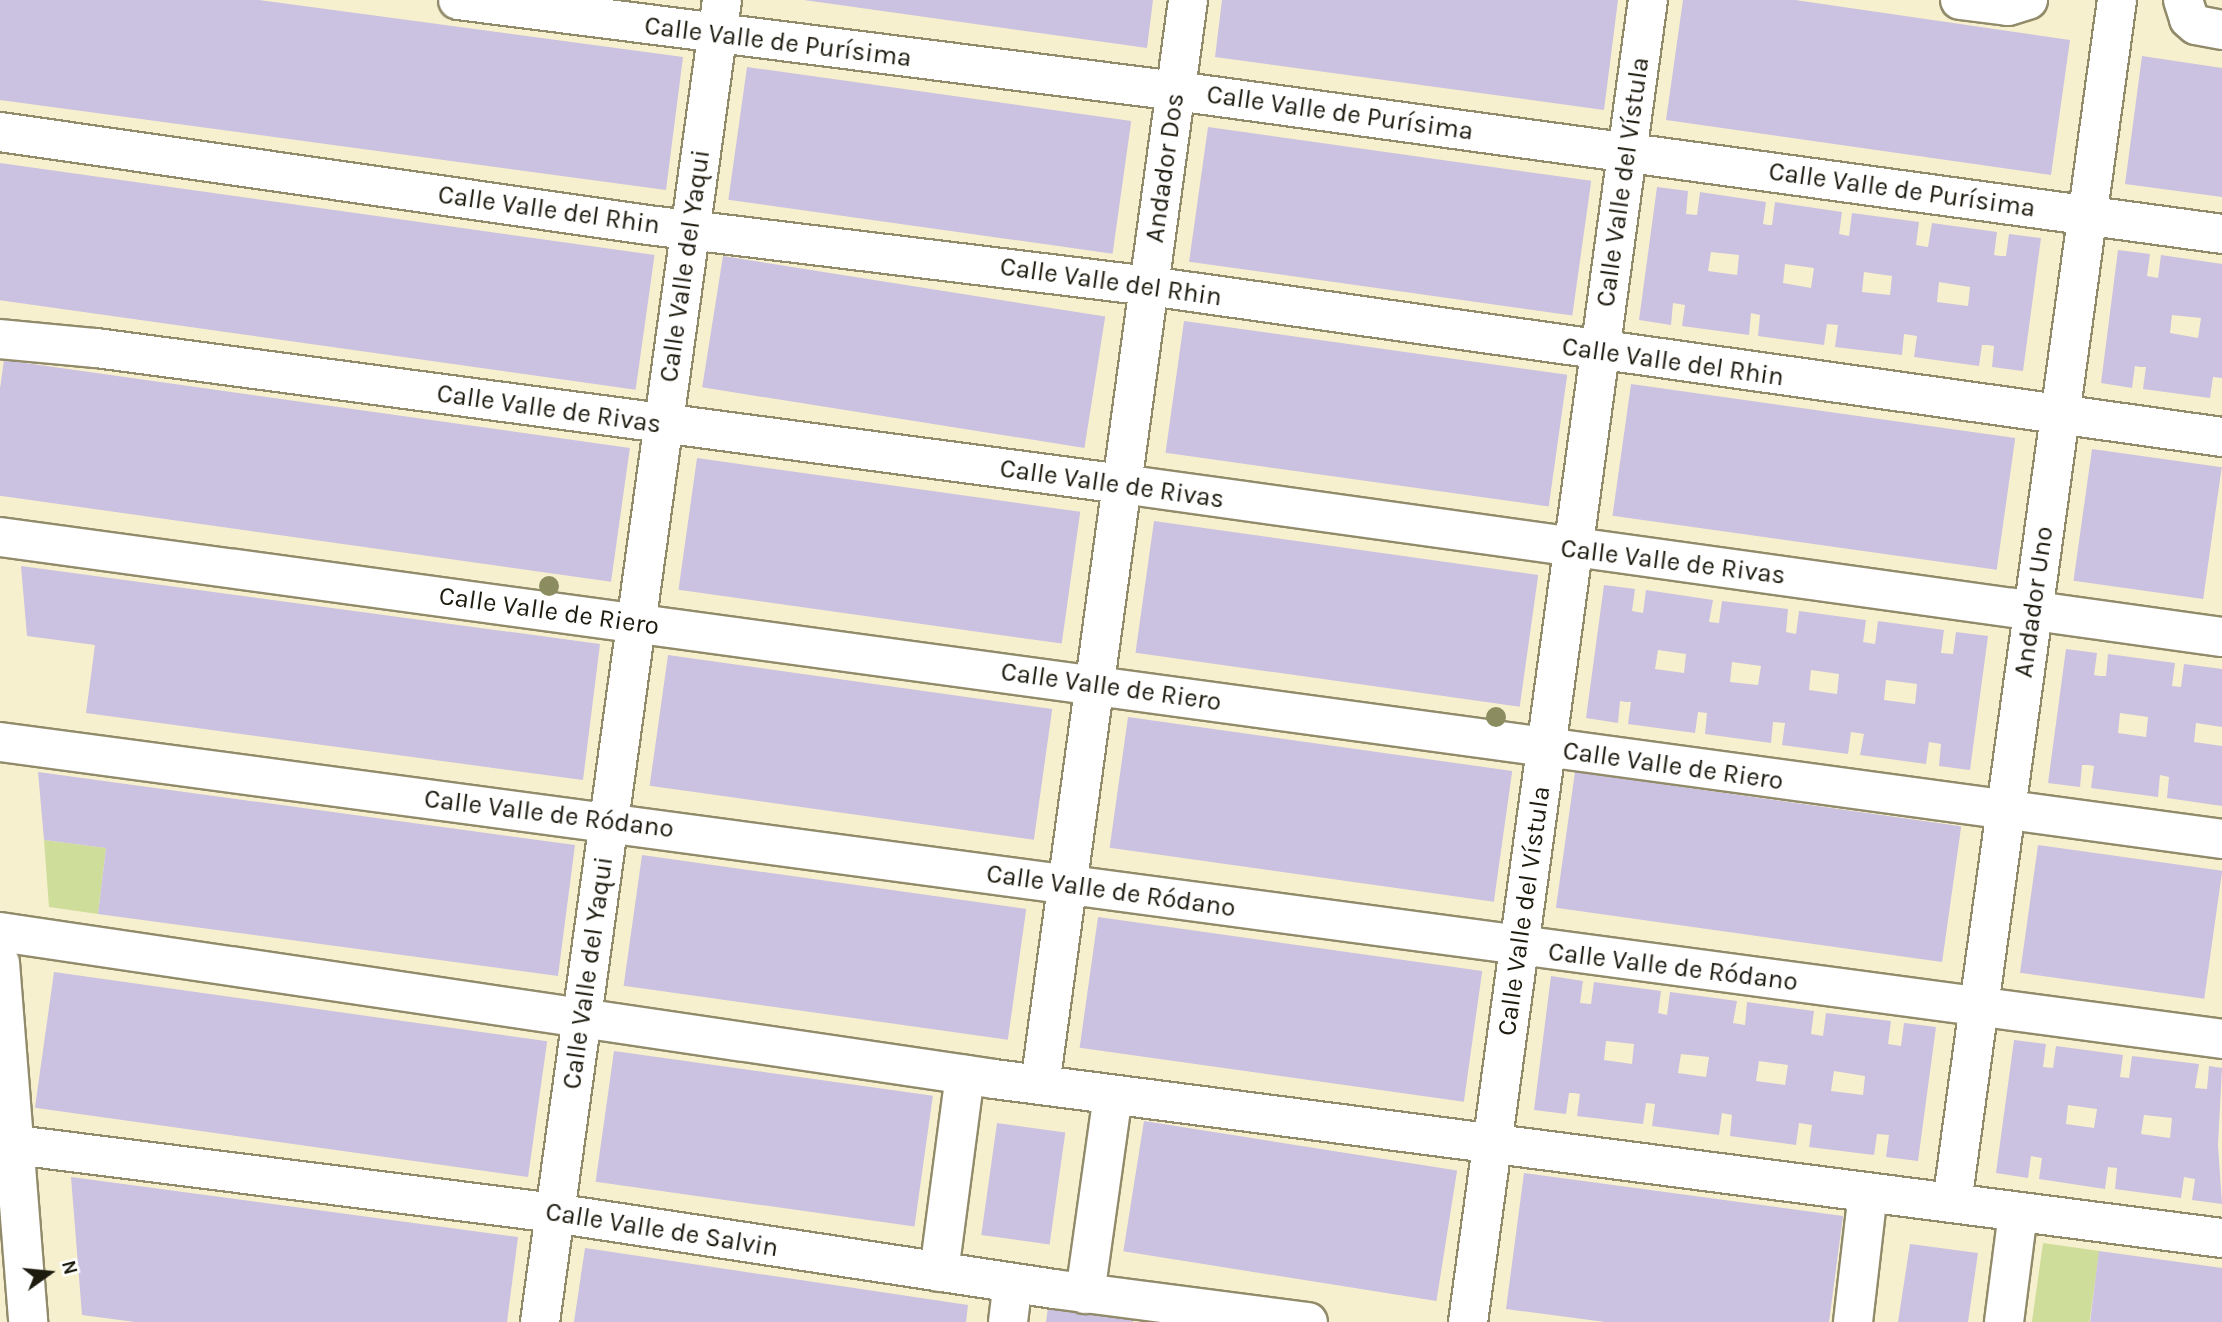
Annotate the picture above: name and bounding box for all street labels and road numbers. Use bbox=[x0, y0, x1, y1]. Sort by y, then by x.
street label: Calle Valle de Purísima bbox=[643, 10, 913, 74]
street label: Calle Valle del Vístula bbox=[1590, 55, 1656, 309]
street label: Calle Valle de Purísima bbox=[1205, 79, 1475, 147]
street label: Andador Dos bbox=[1139, 91, 1191, 245]
street label: Calle Valle del Yaqui bbox=[653, 148, 717, 384]
street label: Calle Valle de Purísima bbox=[1767, 156, 2037, 224]
street label: Calle Valle del Rhin bbox=[436, 179, 662, 241]
street label: Calle Valle del Rhin bbox=[998, 251, 1224, 313]
street label: Calle Valle del Rhin bbox=[1560, 331, 1786, 393]
street label: Calle Valle de Rivas bbox=[435, 378, 663, 440]
street label: Calle Valle de Rivas bbox=[998, 453, 1226, 515]
street label: Andador Uno bbox=[2008, 524, 2060, 680]
street label: Calle Valle de Rivas bbox=[1559, 533, 1787, 591]
street label: Calle Valle de Riero bbox=[437, 580, 661, 642]
street label: Calle Valle de Riero bbox=[999, 656, 1223, 718]
street label: Calle Valle de Riero bbox=[1561, 735, 1785, 797]
street label: Calle Valle de Ródano bbox=[422, 783, 676, 845]
street label: Calle Valle del Vístula bbox=[1491, 784, 1557, 1038]
street label: Calle Valle del Yaqui bbox=[556, 855, 620, 1091]
street label: Calle Valle de Ródano bbox=[984, 858, 1238, 924]
street label: Calle Valle de Ródano bbox=[1546, 936, 1800, 998]
street label: Calle Valle de Salvin bbox=[543, 1196, 781, 1264]

